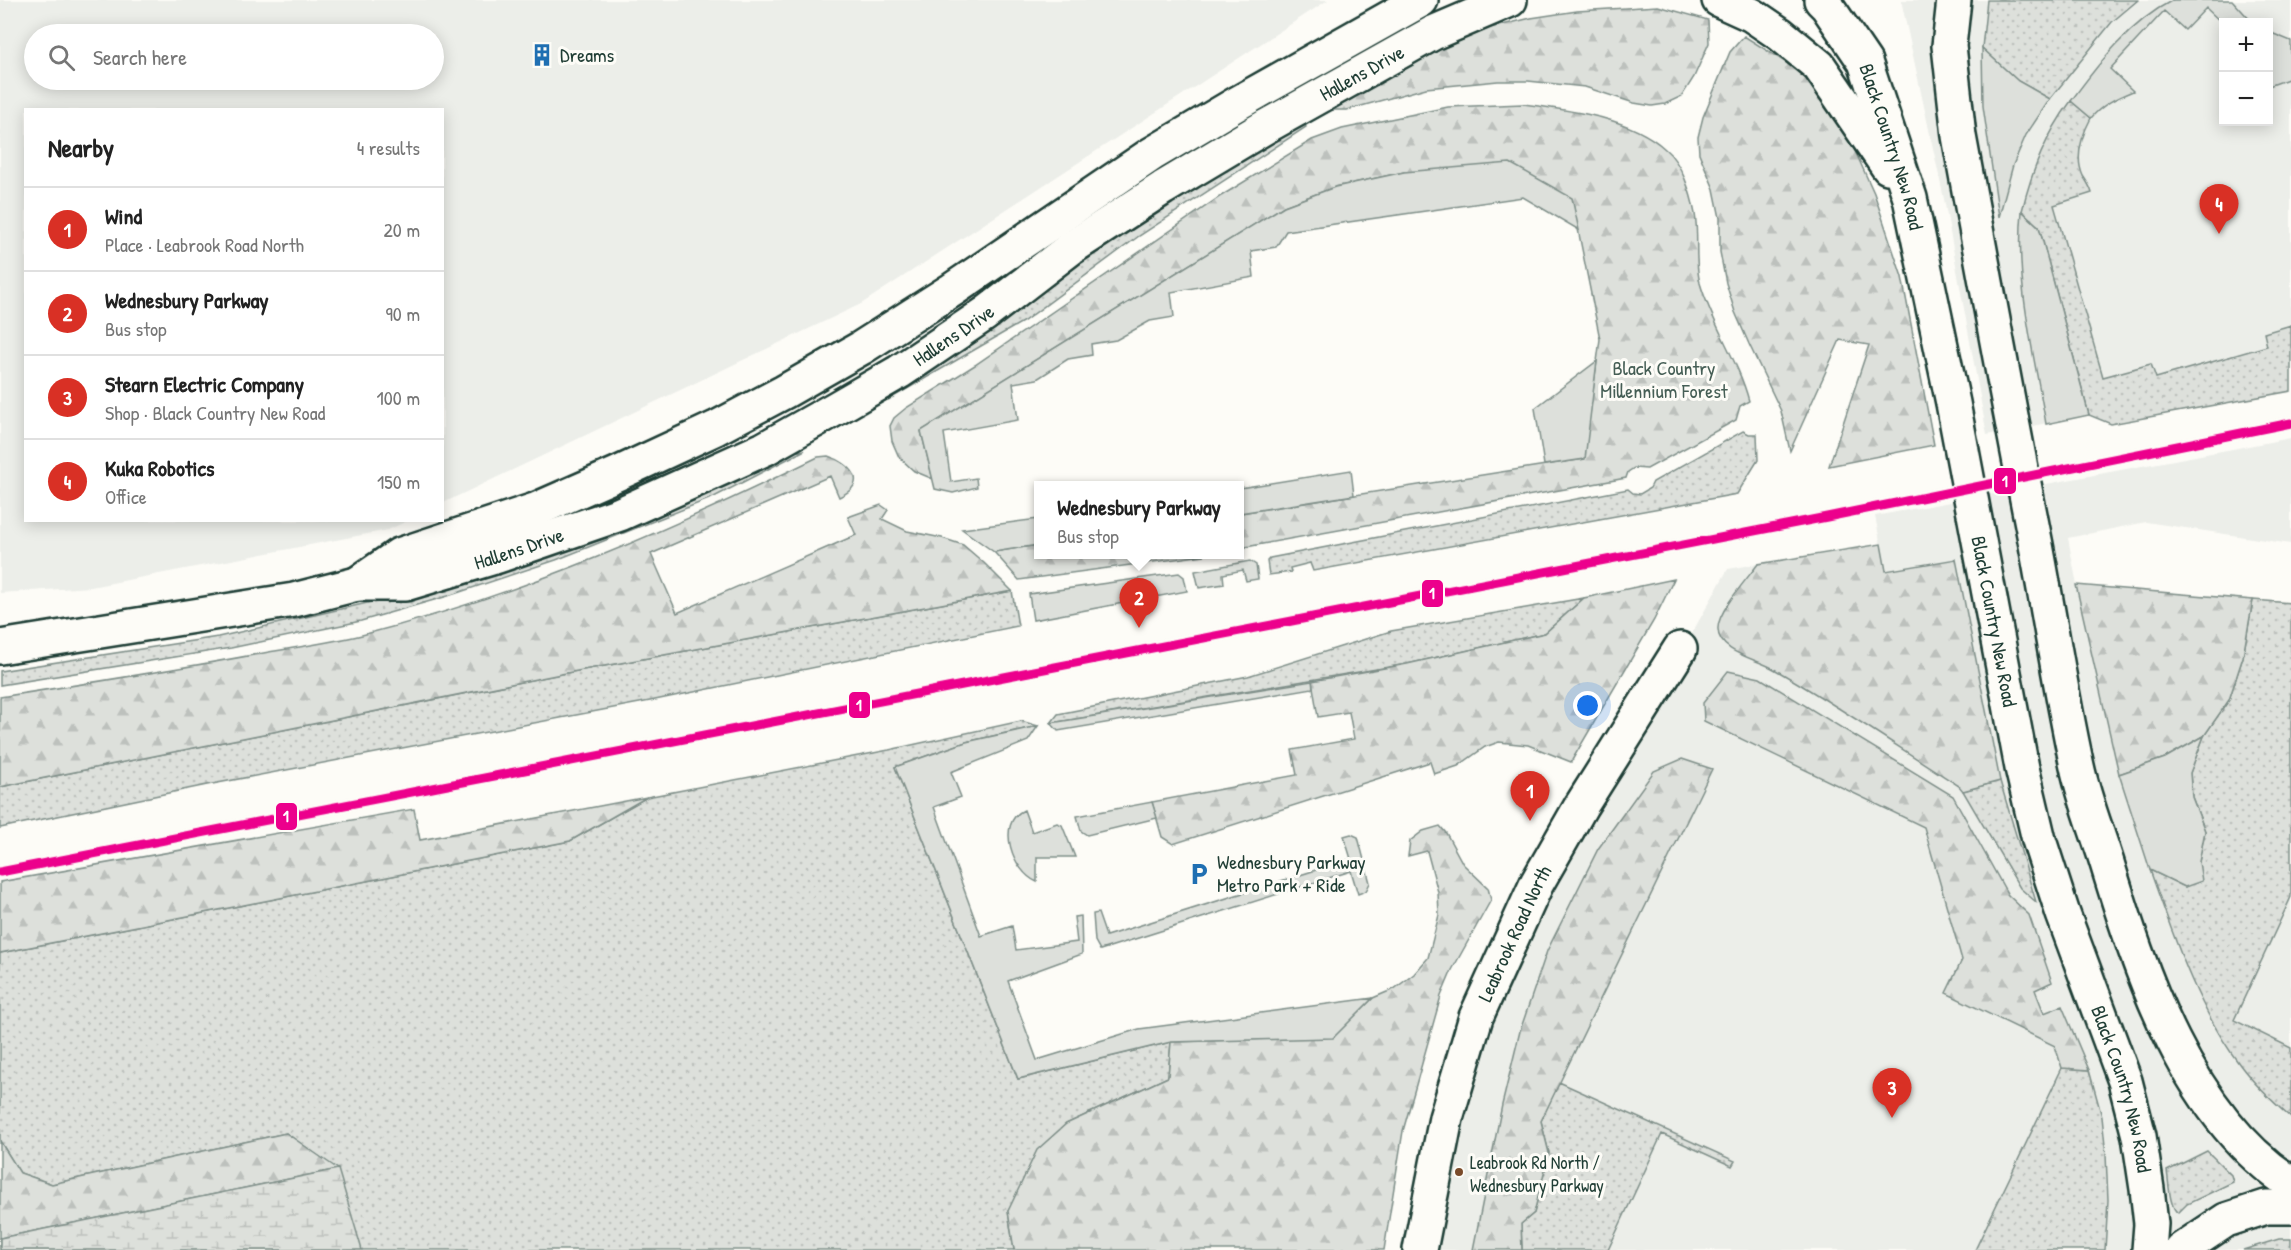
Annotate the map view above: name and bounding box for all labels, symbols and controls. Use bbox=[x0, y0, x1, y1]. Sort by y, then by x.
map controls bbox=[2219, 18, 2273, 126]
button: + bbox=[2219, 18, 2273, 72]
search box bbox=[24, 24, 444, 90]
street label: Hallens Drive bbox=[1314, 38, 1409, 107]
icon: search bbox=[45, 41, 78, 74]
place label: Dreams bbox=[560, 41, 615, 68]
text: Search here bbox=[93, 42, 187, 72]
building icon: Dreams bbox=[529, 42, 555, 68]
street label: Black Country New Road bbox=[1853, 60, 1930, 232]
button: − bbox=[2219, 72, 2273, 126]
text: Nearby bbox=[48, 130, 114, 165]
text: 4 results bbox=[357, 134, 420, 161]
pin: 4 bbox=[2200, 184, 2238, 234]
text: Wind bbox=[105, 201, 142, 231]
text: 1 bbox=[64, 216, 71, 243]
text: 20 m bbox=[383, 216, 420, 243]
text: Place · Leabrook Road North bbox=[105, 231, 304, 258]
text: Wednesbury Parkway bbox=[105, 285, 269, 315]
street label: Hallens Drive bbox=[907, 298, 1000, 372]
text: 2 bbox=[63, 300, 72, 327]
text: 90 m bbox=[386, 300, 420, 327]
text: Bus stop bbox=[105, 315, 167, 342]
park label: Black Country Millennium Forest bbox=[1600, 354, 1729, 404]
text: Stearn Electric Company bbox=[105, 369, 304, 399]
text: 3 bbox=[63, 384, 72, 411]
text: 100 m bbox=[377, 384, 420, 411]
text: Shop · Black Country New Road bbox=[105, 399, 325, 426]
text: Kuka Robotics bbox=[105, 453, 214, 483]
line badge: 1 bbox=[1993, 467, 2017, 495]
text: 4 bbox=[64, 468, 71, 495]
text: 150 m bbox=[377, 468, 420, 495]
text: 1 bbox=[2002, 470, 2008, 492]
popup bbox=[1034, 481, 1244, 559]
text: Office bbox=[105, 483, 147, 510]
text: Wednesbury Parkway bbox=[1057, 492, 1221, 522]
street label: Hallens Drive bbox=[471, 520, 567, 575]
text: Bus stop bbox=[1057, 522, 1119, 549]
street label: Black Country New Road bbox=[1965, 534, 2024, 709]
pin: 2 bbox=[1120, 578, 1158, 628]
line badge: 1 bbox=[1421, 579, 1444, 608]
text: 1 bbox=[1429, 582, 1435, 604]
line badge: 1 bbox=[848, 691, 871, 719]
your location bbox=[1573, 691, 1602, 720]
text: 1 bbox=[856, 694, 862, 716]
pin: 1 bbox=[1510, 772, 1550, 821]
line badge: 1 bbox=[275, 802, 298, 831]
text: 1 bbox=[283, 805, 289, 827]
place label: Wednesbury Parkway Metro Park + Ride bbox=[1217, 848, 1366, 898]
street label: Leabrook Road North bbox=[1471, 860, 1557, 1006]
parking icon: Wednesbury Parkway Metro Park + Ride bbox=[1186, 861, 1212, 887]
street label: Black Country New Road bbox=[2085, 1001, 2158, 1174]
pin: 3 bbox=[1872, 1068, 1912, 1118]
place label: Leabrook Rd North / Wednesbury Parkway bbox=[1470, 1150, 1604, 1198]
marker: Leabrook Rd North / Wednesbury Parkway bbox=[1453, 1166, 1465, 1178]

